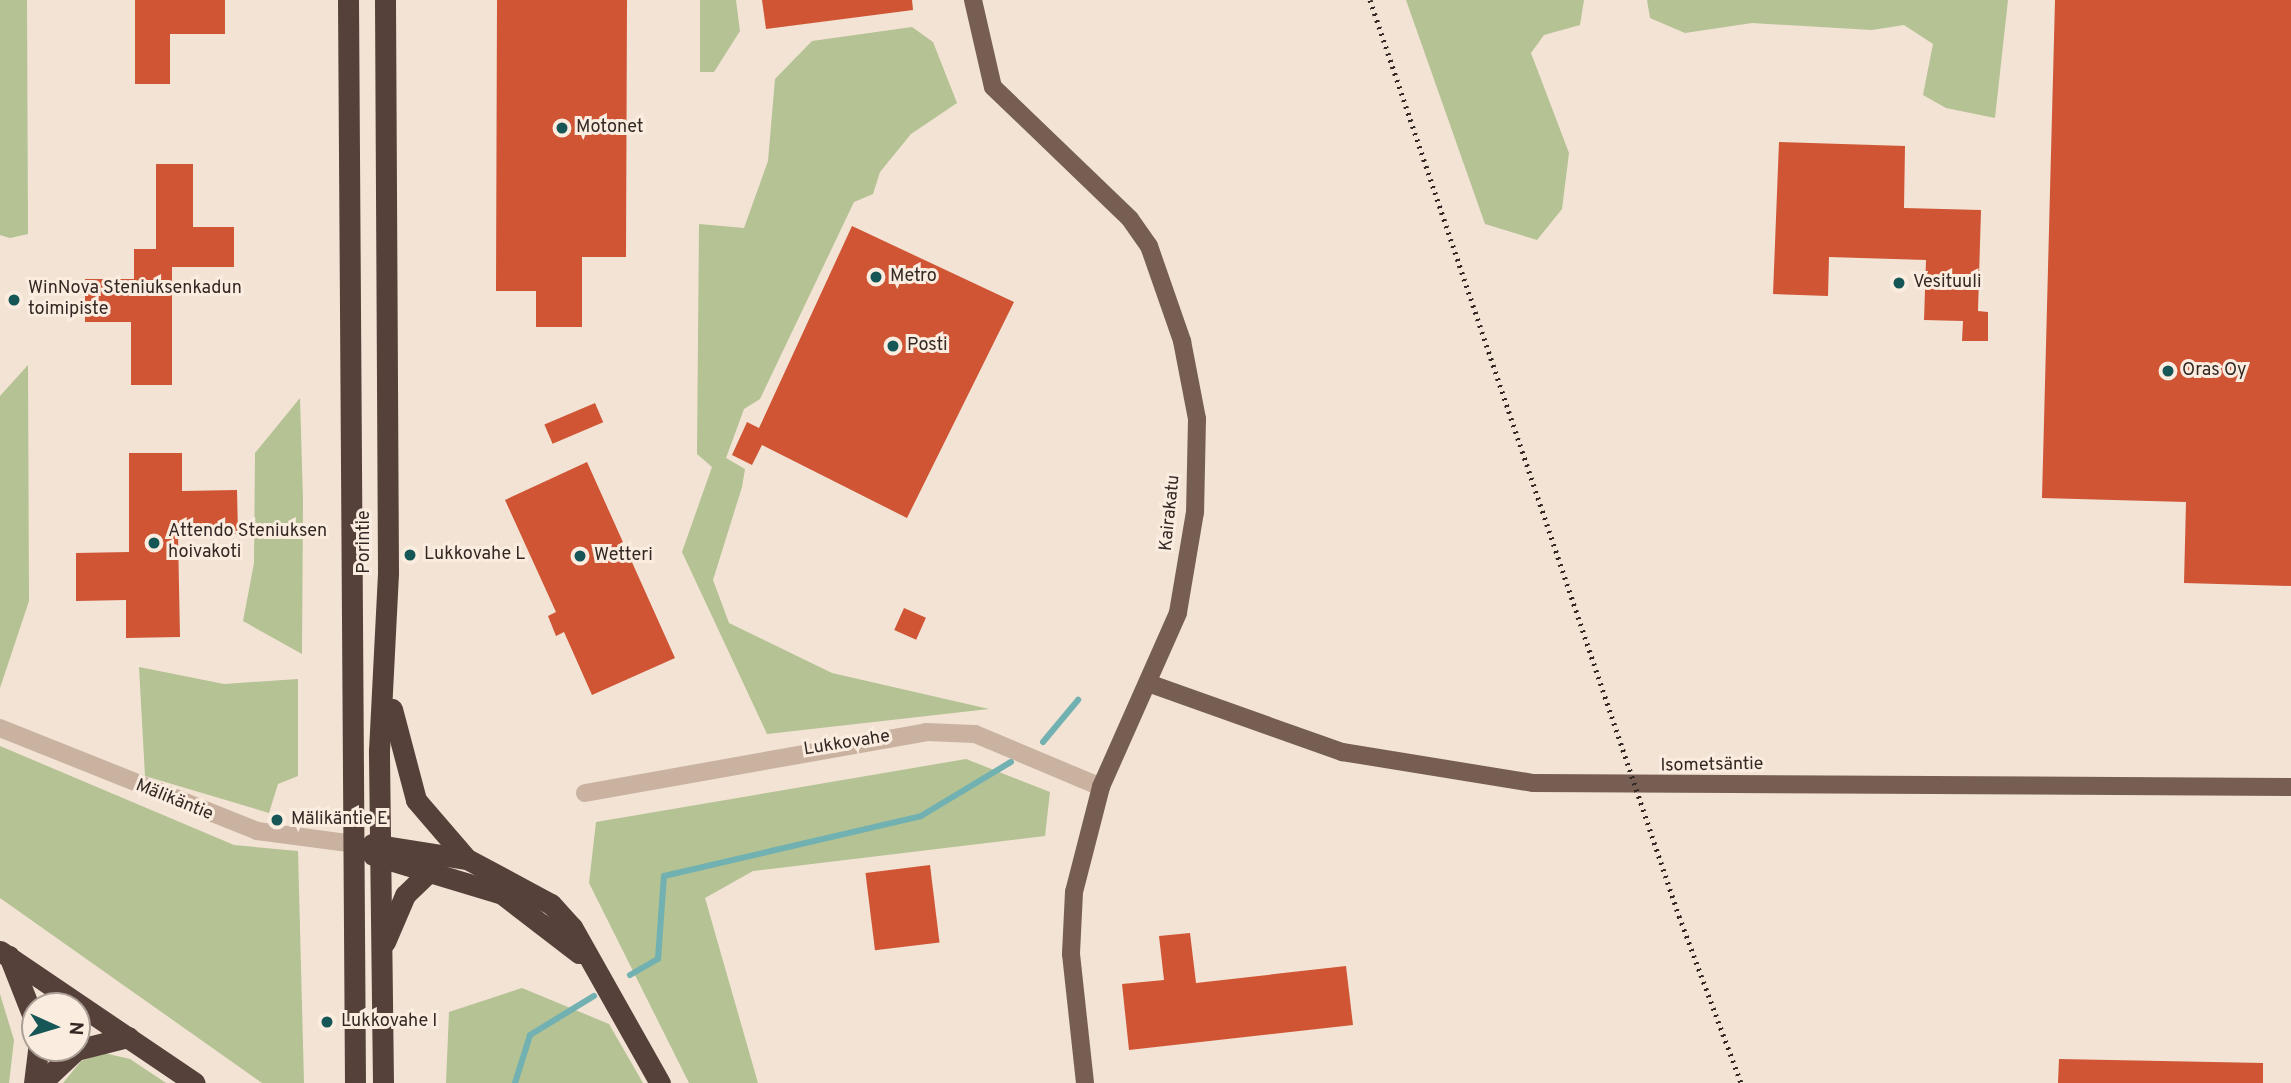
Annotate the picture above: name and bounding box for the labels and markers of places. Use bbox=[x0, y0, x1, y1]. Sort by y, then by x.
place label: Motonet bbox=[576, 117, 644, 139]
marker: Motonet bbox=[554, 120, 570, 136]
place label: Metro bbox=[890, 266, 937, 288]
marker: Metro bbox=[868, 269, 884, 285]
place label: Vesituuli bbox=[1913, 272, 1981, 294]
marker: Vesituuli bbox=[1891, 275, 1907, 291]
place label: WinNova Steniuksenkadun toimipiste bbox=[28, 279, 242, 322]
marker: WinNova Steniuksenkadun toimipiste bbox=[6, 292, 22, 308]
place label: Posti bbox=[907, 335, 948, 357]
marker: Posti bbox=[885, 338, 901, 354]
place label: Oras Oy bbox=[2182, 360, 2246, 382]
marker: Oras Oy bbox=[2160, 363, 2176, 379]
place label: Attendo Steniuksen hoivakoti bbox=[168, 522, 327, 564]
marker: Attendo Steniuksen hoivakoti bbox=[146, 535, 162, 551]
place label: Lukkovahe L bbox=[424, 544, 525, 566]
place label: Wetteri bbox=[594, 545, 653, 567]
marker: Lukkovahe L bbox=[402, 547, 418, 563]
marker: Wetteri bbox=[572, 548, 588, 564]
place label: Mälikäntie E bbox=[291, 809, 388, 831]
marker: Mälikäntie E bbox=[269, 812, 285, 828]
place label: Lukkovahe I bbox=[341, 1011, 437, 1033]
marker: Lukkovahe I bbox=[319, 1014, 335, 1030]

